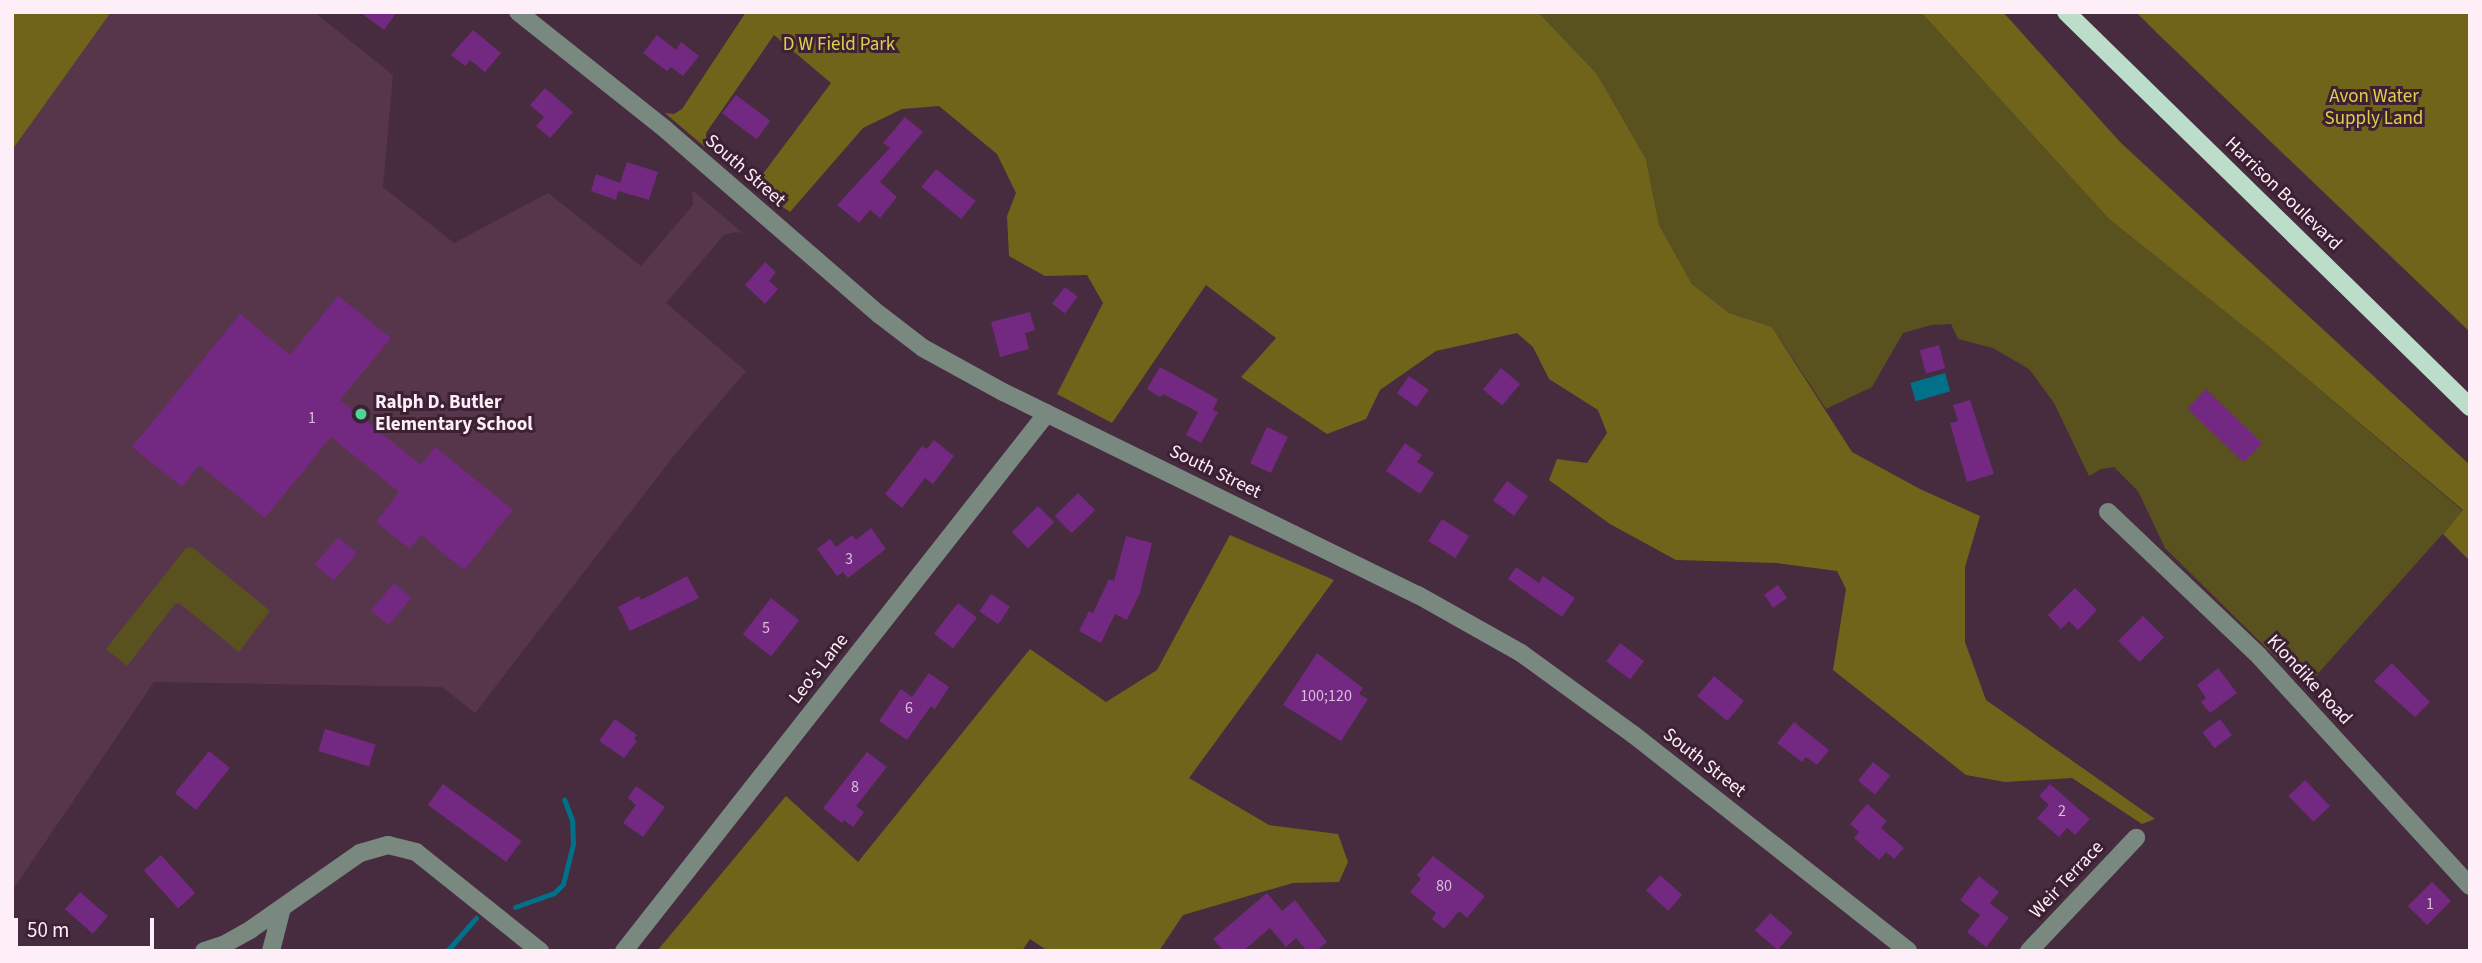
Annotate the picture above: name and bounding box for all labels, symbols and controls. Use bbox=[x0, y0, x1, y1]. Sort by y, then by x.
park label: D W Field Park bbox=[783, 34, 895, 56]
park label: Avon Water Supply Land bbox=[2325, 86, 2423, 130]
street label: South Street bbox=[700, 130, 790, 212]
street label: Harrison Boulevard bbox=[2220, 132, 2346, 256]
place label: Ralph D. Butler Elementary School bbox=[375, 392, 533, 436]
marker: Ralph D. Butler Elementary School bbox=[353, 406, 369, 422]
house number: 1 bbox=[308, 408, 316, 428]
street label: South Street bbox=[1166, 440, 1264, 504]
house number: 3 bbox=[845, 549, 853, 569]
house number: 5 bbox=[762, 618, 770, 638]
street label: Leo's Lane bbox=[784, 629, 854, 709]
street label: Klondike Road bbox=[2262, 630, 2356, 730]
house number: 100;120 bbox=[1300, 686, 1352, 706]
house number: 6 bbox=[905, 698, 913, 718]
street label: South Street bbox=[1658, 724, 1750, 802]
house number: 8 bbox=[851, 777, 859, 797]
house number: 2 bbox=[2058, 801, 2066, 821]
street label: Weir Terrace bbox=[2025, 836, 2109, 924]
house number: 80 bbox=[1436, 876, 1452, 896]
house number: 1 bbox=[2426, 894, 2434, 914]
scale bar bbox=[18, 904, 158, 948]
text: 50 m bbox=[27, 915, 69, 945]

